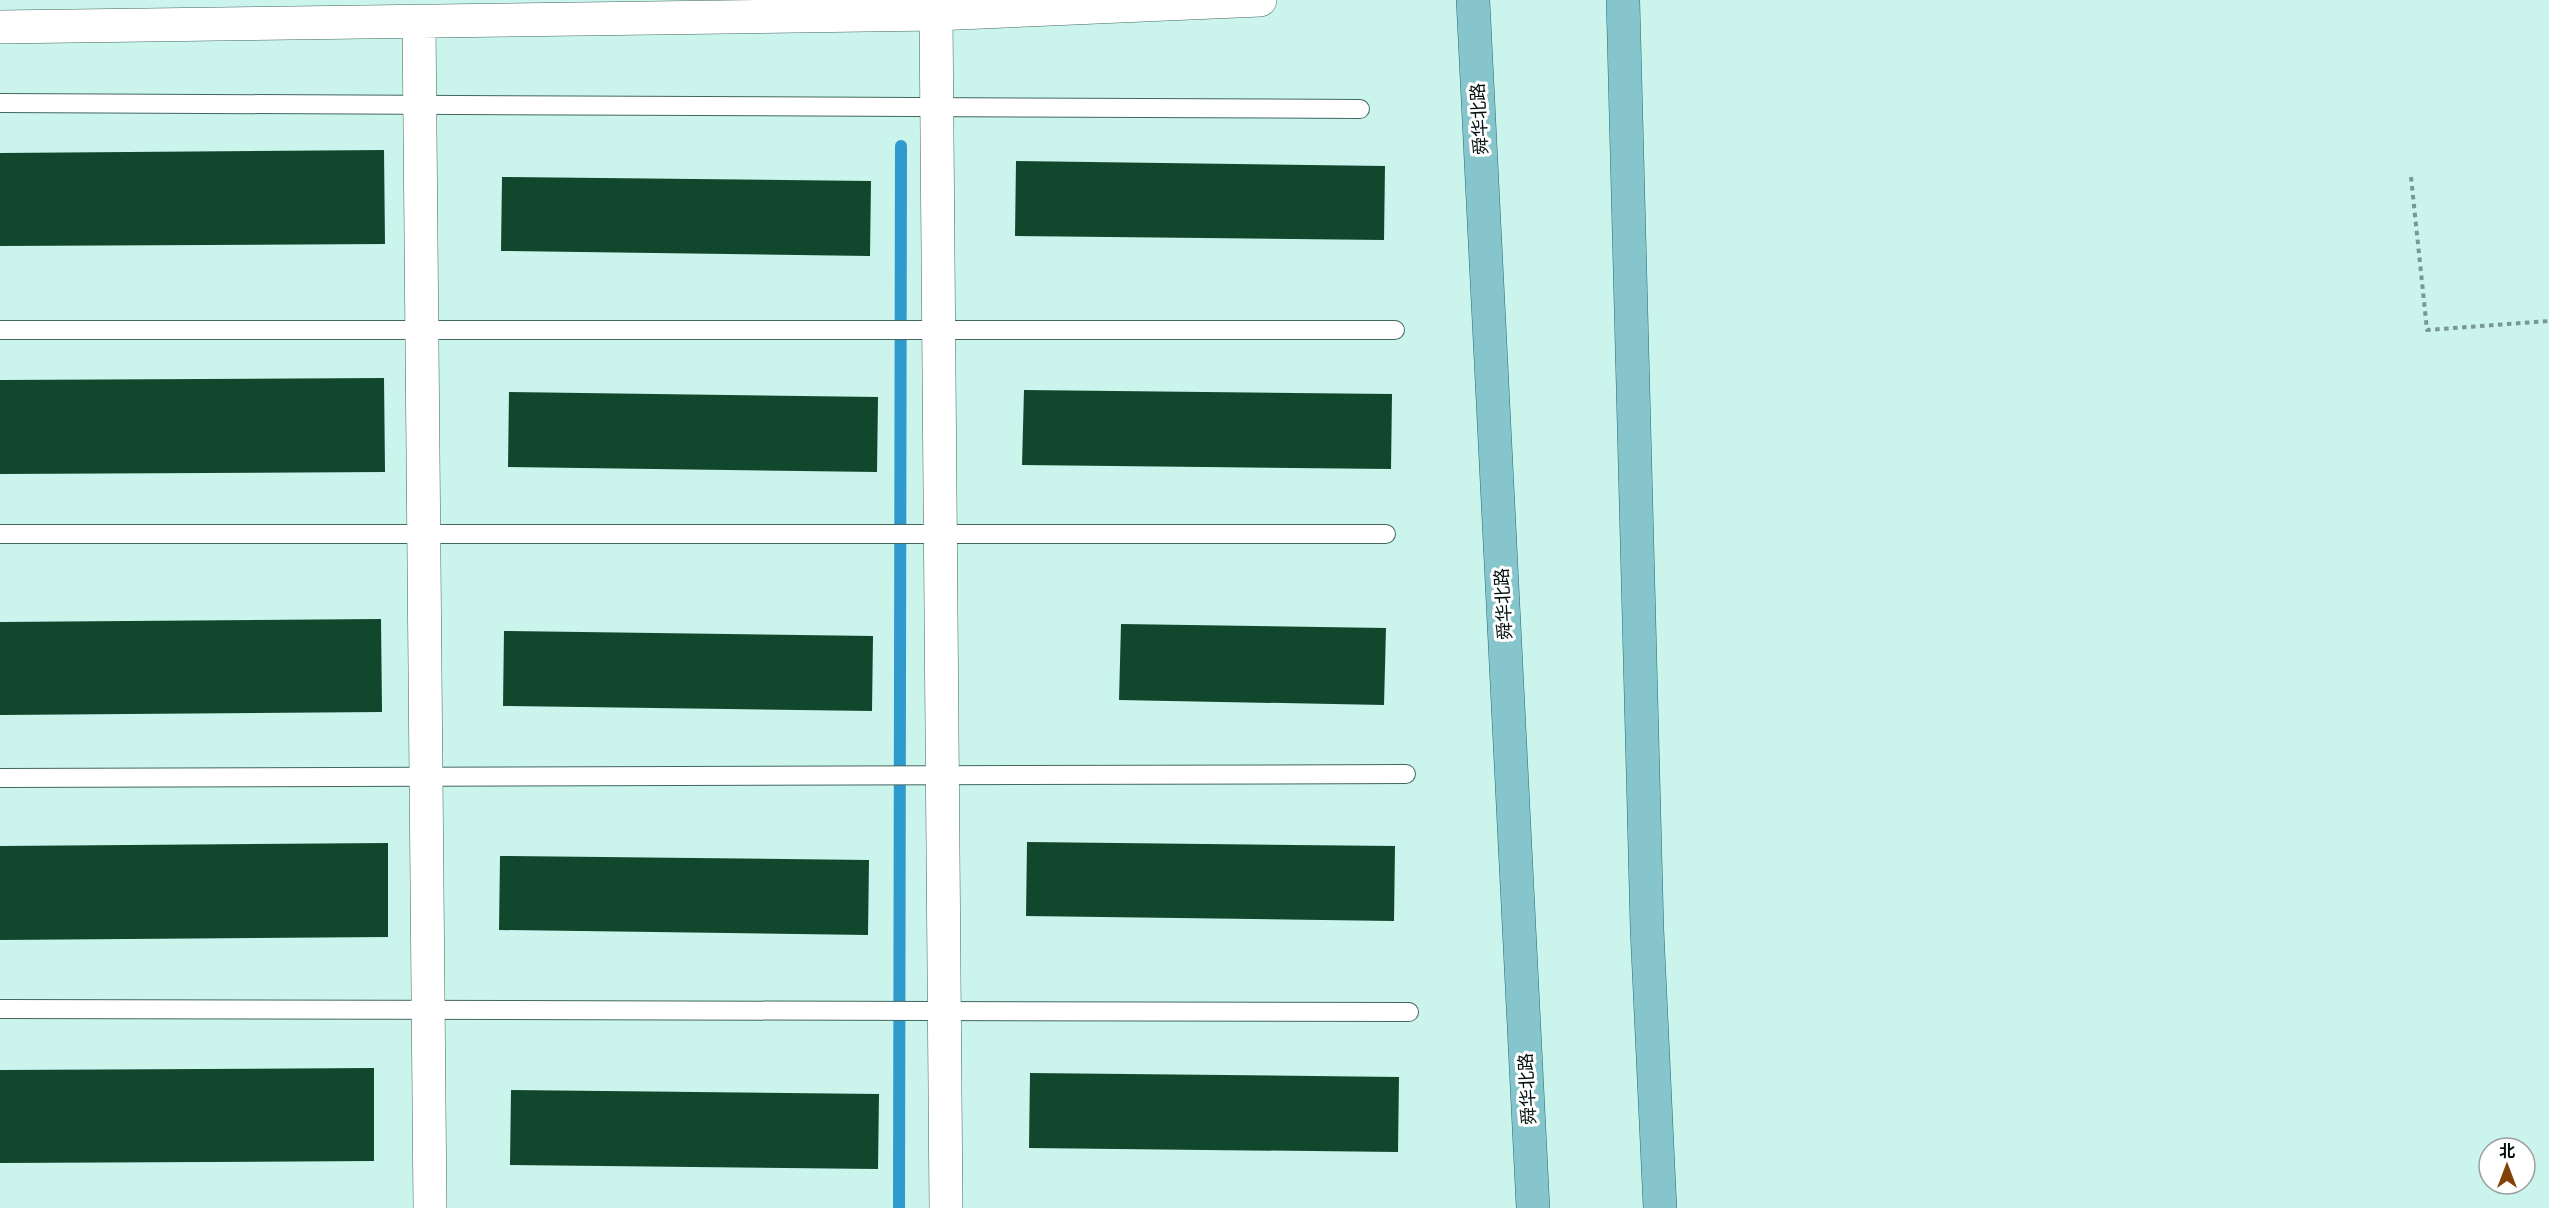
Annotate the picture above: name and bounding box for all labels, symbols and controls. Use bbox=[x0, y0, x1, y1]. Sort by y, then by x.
street label: 舜华北路 bbox=[1465, 82, 1493, 156]
street label: 舜华北路 bbox=[1489, 567, 1517, 641]
street label: 舜华北路 bbox=[1513, 1052, 1541, 1126]
north arrow bbox=[2477, 1136, 2537, 1196]
text: 北 bbox=[2499, 1140, 2515, 1163]

